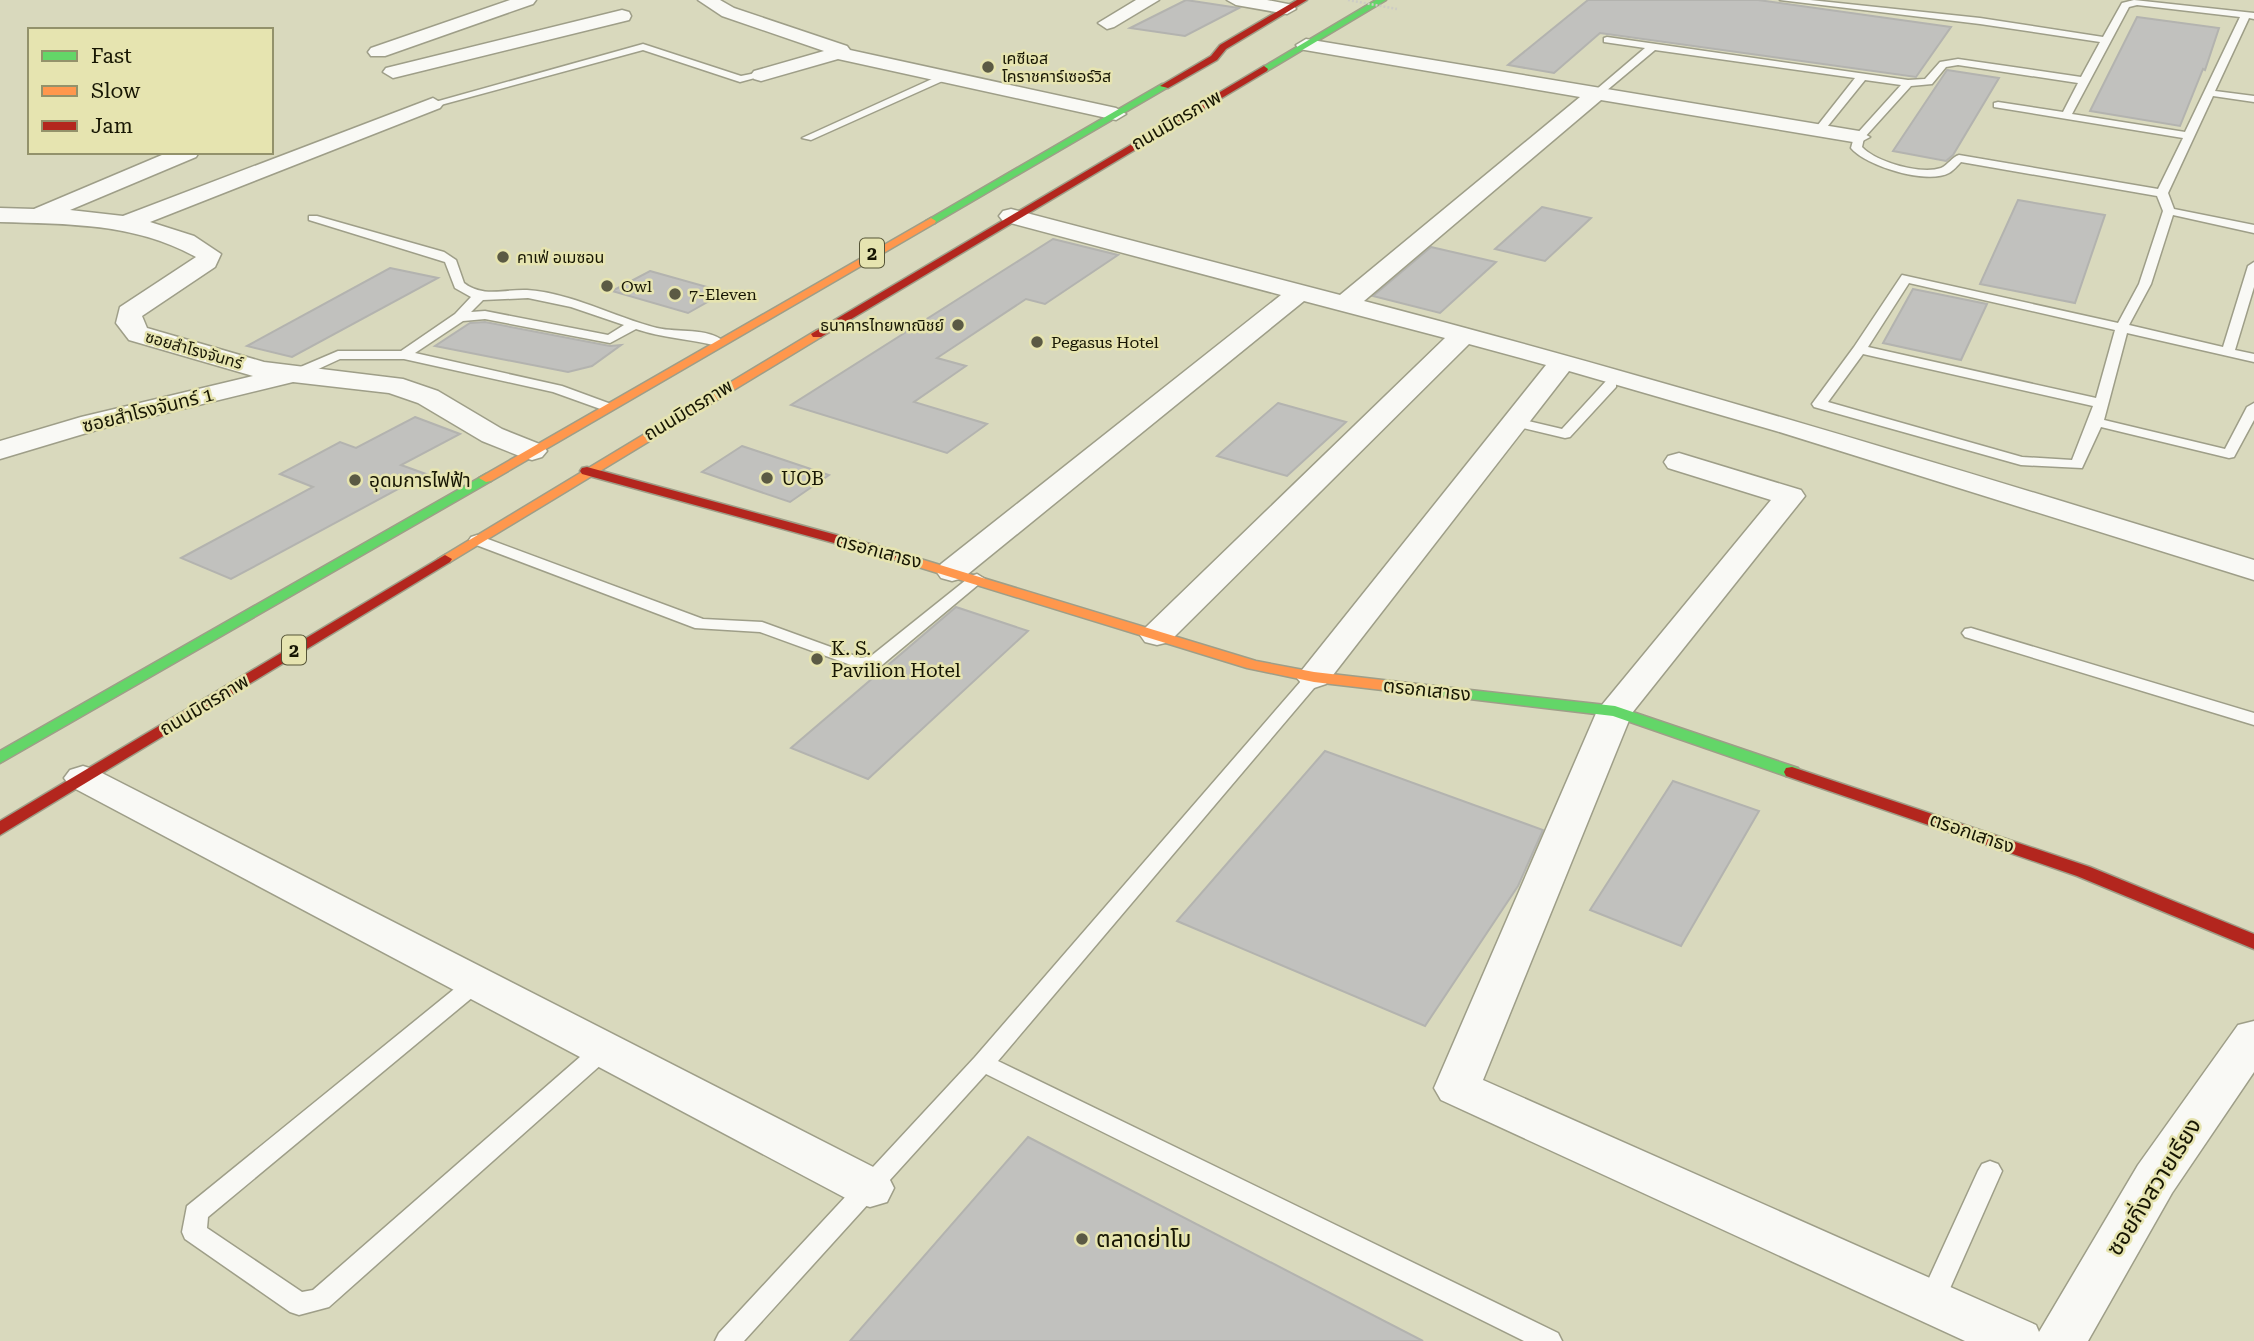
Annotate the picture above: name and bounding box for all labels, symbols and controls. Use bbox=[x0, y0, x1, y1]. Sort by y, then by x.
legend bbox=[28, 28, 273, 154]
text: Fast bbox=[91, 44, 132, 68]
place label: เคซีเอส โคราชคาร์เซอร์วิส bbox=[1002, 49, 1111, 86]
marker: เคซีเอส โคราชคาร์เซอร์วิส bbox=[980, 59, 996, 75]
text: Slow bbox=[91, 79, 141, 103]
street label: ถนนมิตรภาพ bbox=[1127, 85, 1225, 155]
text: Jam bbox=[91, 114, 133, 138]
road number: 2 bbox=[860, 239, 884, 268]
place label: คาเฟ่ อเมซอน bbox=[517, 248, 604, 267]
marker: คาเฟ่ อเมซอน bbox=[495, 249, 511, 265]
place label: Owl bbox=[621, 277, 652, 296]
marker: Owl bbox=[599, 278, 615, 294]
place label: 7-Eleven bbox=[689, 285, 757, 304]
marker: 7-Eleven bbox=[667, 286, 683, 302]
place label: ธนาคารไทยพาณิชย์ bbox=[820, 316, 944, 335]
marker: ธนาคารไทยพาณิชย์ bbox=[950, 317, 966, 333]
street label: ซอยสำโรงจันทร์ bbox=[143, 327, 246, 373]
place label: Pegasus Hotel bbox=[1051, 333, 1159, 352]
marker: Pegasus Hotel bbox=[1029, 334, 1045, 350]
street label: ถนนมิตรภาพ bbox=[639, 374, 737, 446]
street label: ซอยสำโรงจันทร์ 1 bbox=[80, 383, 216, 437]
place label: UOB bbox=[781, 467, 824, 490]
place label: อุดมการไฟฟ้า bbox=[369, 469, 471, 492]
marker: UOB bbox=[759, 470, 775, 486]
marker: อุดมการไฟฟ้า bbox=[347, 472, 363, 488]
street label: ตรอกเสาธง bbox=[833, 528, 925, 574]
road number: 2 bbox=[282, 636, 306, 664]
place label: K. S. Pavilion Hotel bbox=[831, 637, 961, 682]
marker: K. S. Pavilion Hotel bbox=[809, 651, 825, 667]
street label: ถนนมิตรภาพ bbox=[155, 669, 253, 741]
street label: ตรอกเสาธง bbox=[1382, 674, 1472, 706]
street label: ตรอกเสาธง bbox=[1927, 808, 2017, 858]
street label: ซอยกิ่งสวายเรียง bbox=[2100, 1112, 2207, 1261]
place label: ตลาดย่าโม bbox=[1096, 1226, 1191, 1253]
marker: ตลาดย่าโม bbox=[1074, 1231, 1090, 1247]

